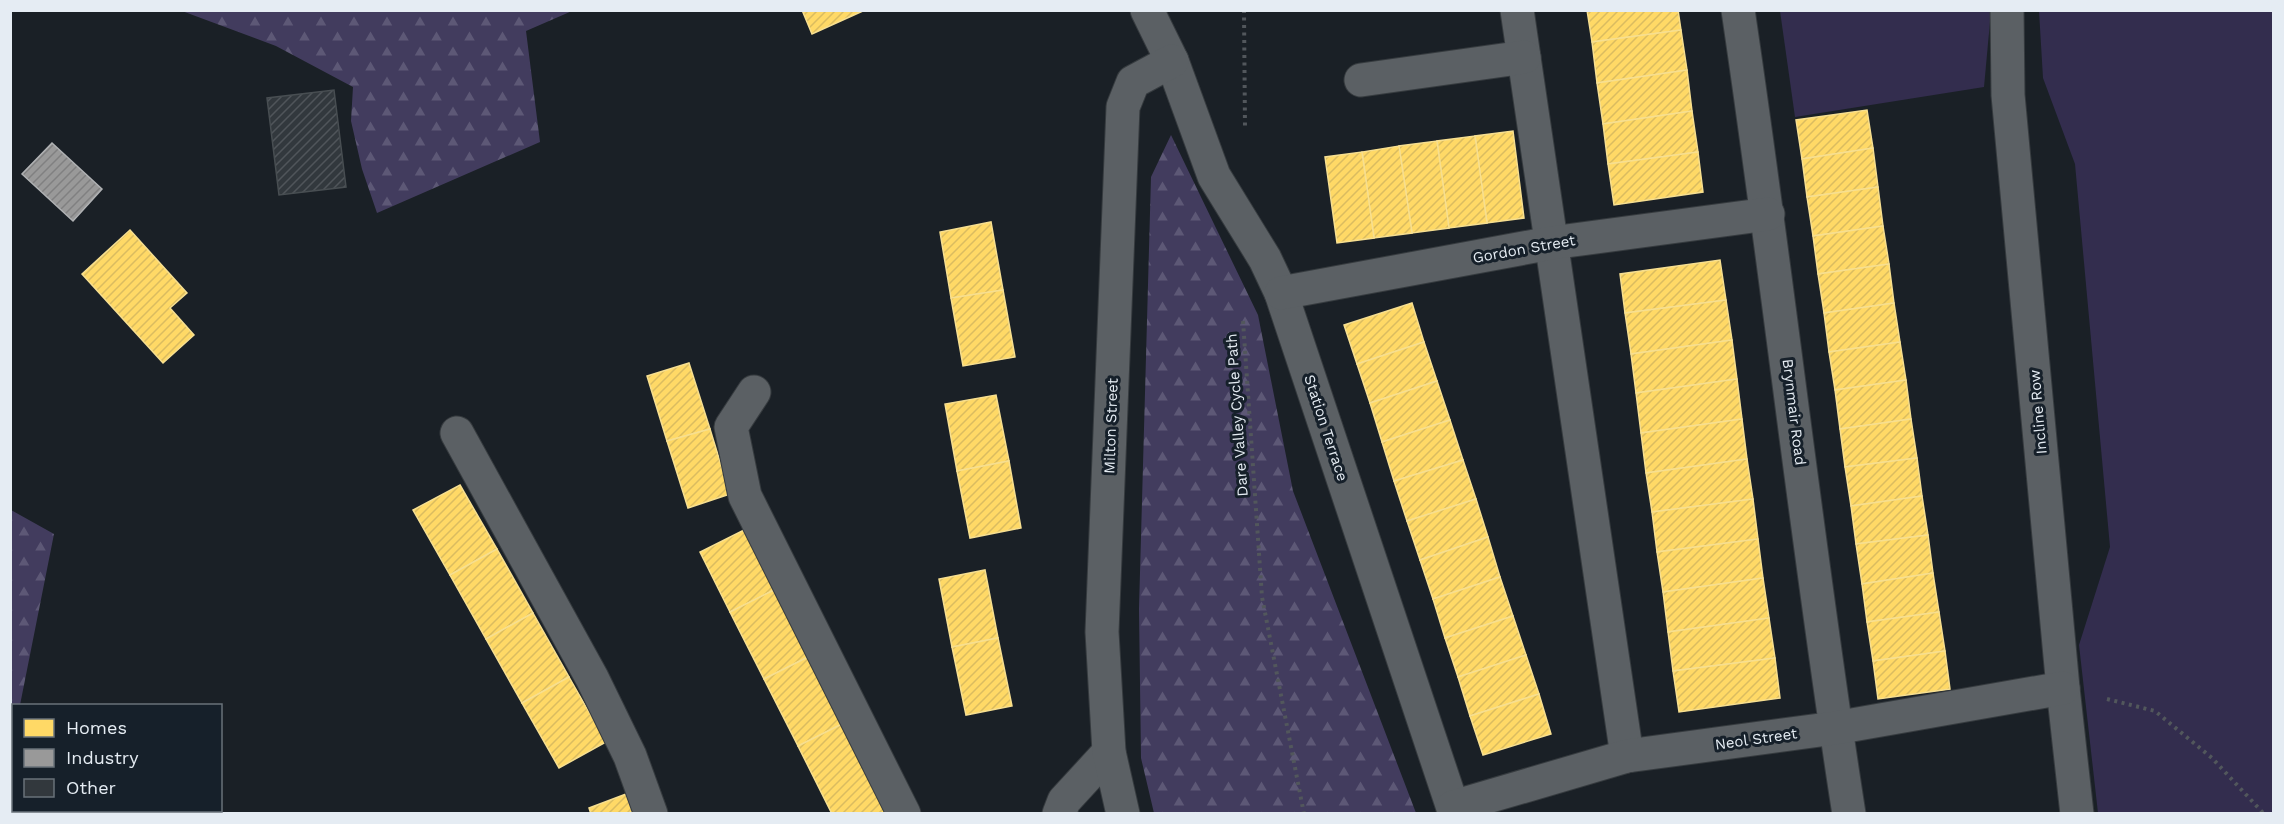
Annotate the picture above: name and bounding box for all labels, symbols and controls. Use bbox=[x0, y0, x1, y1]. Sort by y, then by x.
street label: Gordon Street bbox=[1471, 231, 1577, 267]
street label: Dare Valley Cycle Path bbox=[1222, 333, 1252, 497]
street label: Brynmair Road bbox=[1779, 358, 1809, 466]
street label: Incline Row bbox=[2025, 369, 2051, 455]
street label: Station Terrace bbox=[1300, 372, 1352, 484]
street label: Milton Street bbox=[1100, 377, 1122, 474]
legend bbox=[12, 704, 222, 812]
text: Homes bbox=[66, 717, 127, 738]
street label: Neol Street bbox=[1714, 724, 1799, 754]
text: Industry bbox=[66, 747, 139, 768]
text: Other bbox=[66, 777, 116, 798]

